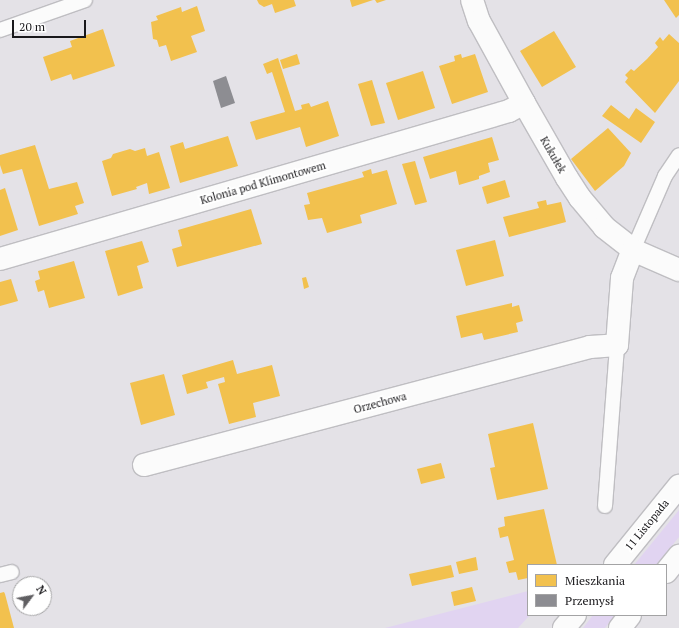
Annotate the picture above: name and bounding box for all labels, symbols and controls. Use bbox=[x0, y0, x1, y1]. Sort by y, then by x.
scale bar bbox=[14, 12, 88, 38]
text: 20 m bbox=[19, 19, 45, 34]
street label: Kukułek bbox=[537, 134, 569, 176]
street label: Kolonia pod Klimontowem bbox=[199, 159, 327, 207]
street label: Orzechowa bbox=[352, 390, 408, 416]
street label: 11 Listopada bbox=[622, 497, 672, 553]
legend bbox=[527, 564, 667, 616]
text: Mieszkania bbox=[565, 573, 625, 588]
north arrow bbox=[12, 576, 52, 616]
text: N bbox=[33, 583, 49, 597]
text: Przemysł bbox=[565, 593, 614, 608]

